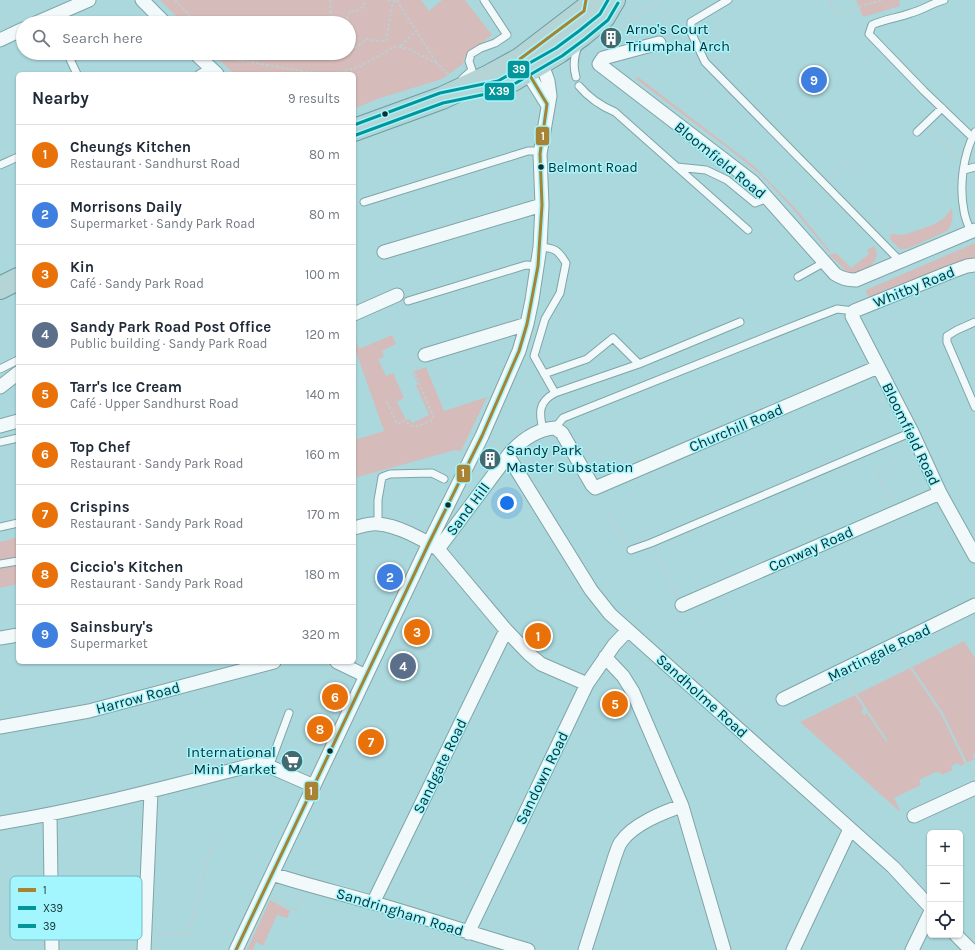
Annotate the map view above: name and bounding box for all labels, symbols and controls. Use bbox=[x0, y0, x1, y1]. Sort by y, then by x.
search box bbox=[16, 16, 356, 60]
place label: Arno's Court Triumphal Arch bbox=[626, 20, 730, 55]
building icon: Arno's Court Triumphal Arch bbox=[598, 25, 624, 51]
icon: search bbox=[30, 27, 52, 49]
text: Search here bbox=[62, 29, 143, 47]
line badge: 39 bbox=[507, 60, 530, 79]
text: 39 bbox=[512, 63, 526, 76]
pin: 9 bbox=[801, 65, 827, 95]
line badge: X39 bbox=[484, 82, 515, 101]
text: X39 bbox=[488, 85, 510, 98]
text: Nearby bbox=[32, 88, 89, 108]
text: 9 results bbox=[288, 91, 340, 106]
unlabelled marker bbox=[380, 109, 390, 119]
street label: Bloomfield Road bbox=[671, 118, 769, 202]
line badge: 1 bbox=[535, 126, 550, 146]
text: 1 bbox=[541, 130, 545, 143]
text: Cheungs Kitchen bbox=[70, 138, 191, 156]
text: 1 bbox=[43, 147, 47, 162]
text: 80 m bbox=[309, 147, 340, 162]
text: Restaurant · Sandhurst Road bbox=[70, 156, 240, 171]
place label: Belmont Road bbox=[548, 159, 638, 176]
marker: Belmont Road bbox=[536, 162, 546, 172]
text: Morrisons Daily bbox=[70, 198, 182, 216]
text: 2 bbox=[41, 207, 49, 222]
text: 80 m bbox=[309, 207, 340, 222]
text: Supermarket · Sandy Park Road bbox=[70, 216, 255, 231]
text: Kin bbox=[70, 258, 94, 276]
street label: Whitby Road bbox=[871, 262, 957, 312]
text: 3 bbox=[41, 267, 49, 282]
text: 100 m bbox=[305, 267, 340, 282]
text: Café · Sandy Park Road bbox=[70, 276, 204, 291]
text: Sandy Park Road Post Office bbox=[70, 318, 271, 336]
text: 4 bbox=[41, 327, 49, 342]
text: 120 m bbox=[305, 327, 340, 342]
text: Public building · Sandy Park Road bbox=[70, 336, 268, 351]
text: Tarr's Ice Cream bbox=[70, 378, 182, 396]
street label: Bloomfield Road bbox=[878, 380, 944, 488]
text: 5 bbox=[41, 387, 49, 402]
text: 140 m bbox=[305, 387, 340, 402]
text: Café · Upper Sandhurst Road bbox=[70, 396, 239, 411]
street label: Churchill Road bbox=[686, 400, 786, 456]
text: Top Chef bbox=[70, 438, 130, 456]
place label: Sandy Park Master Substation bbox=[506, 441, 633, 476]
building icon: Sandy Park Master Substation bbox=[477, 446, 503, 472]
text: 6 bbox=[41, 447, 49, 462]
text: 160 m bbox=[305, 447, 340, 462]
text: Restaurant · Sandy Park Road bbox=[70, 456, 244, 471]
line badge: 1 bbox=[456, 464, 471, 483]
text: 1 bbox=[461, 467, 465, 480]
street label: Sand Hill bbox=[442, 479, 494, 539]
your location bbox=[497, 493, 517, 513]
text: Crispins bbox=[70, 498, 130, 516]
unlabelled marker bbox=[443, 500, 453, 510]
text: 7 bbox=[42, 507, 48, 522]
text: 170 m bbox=[307, 507, 340, 522]
text: Restaurant · Sandy Park Road bbox=[70, 516, 244, 531]
street label: Conway Road bbox=[766, 522, 856, 576]
text: Ciccio's Kitchen bbox=[70, 558, 183, 576]
pin: 2 bbox=[377, 562, 403, 592]
text: 8 bbox=[41, 567, 49, 582]
text: 180 m bbox=[305, 567, 340, 582]
text: Restaurant · Sandy Park Road bbox=[70, 576, 244, 591]
pin: 3 bbox=[404, 617, 430, 647]
text: Sainsbury's bbox=[70, 618, 153, 636]
street label: Martingale Road bbox=[825, 620, 933, 686]
pin: 1 bbox=[525, 621, 551, 651]
text: 9 bbox=[41, 627, 49, 642]
text: 320 m bbox=[302, 627, 340, 642]
text: Supermarket bbox=[70, 636, 148, 651]
street label: Sandholme Road bbox=[653, 650, 751, 742]
pin: 4 bbox=[390, 651, 416, 681]
street label: Harrow Road bbox=[94, 678, 182, 718]
pin: 6 bbox=[322, 682, 348, 712]
pin: 5 bbox=[602, 689, 628, 719]
pin: 8 bbox=[307, 714, 333, 744]
street label: Sandgate Road bbox=[409, 716, 471, 816]
pin: 7 bbox=[358, 727, 384, 757]
street label: Sandown Road bbox=[512, 728, 572, 828]
place label: International Mini Market bbox=[187, 743, 276, 778]
unlabelled marker bbox=[325, 746, 335, 756]
supermarket icon: International Mini Market bbox=[279, 748, 305, 774]
line badge: 1 bbox=[304, 781, 319, 801]
text: 1 bbox=[309, 785, 313, 798]
map controls bbox=[927, 830, 963, 938]
button: + bbox=[927, 830, 963, 866]
button: − bbox=[927, 866, 963, 902]
legend bbox=[10, 876, 142, 940]
text: 1 bbox=[43, 884, 47, 897]
street label: Sandringham Road bbox=[334, 884, 466, 940]
text: X39 bbox=[43, 902, 63, 915]
button: locate bbox=[927, 902, 963, 938]
text: 39 bbox=[43, 920, 56, 933]

